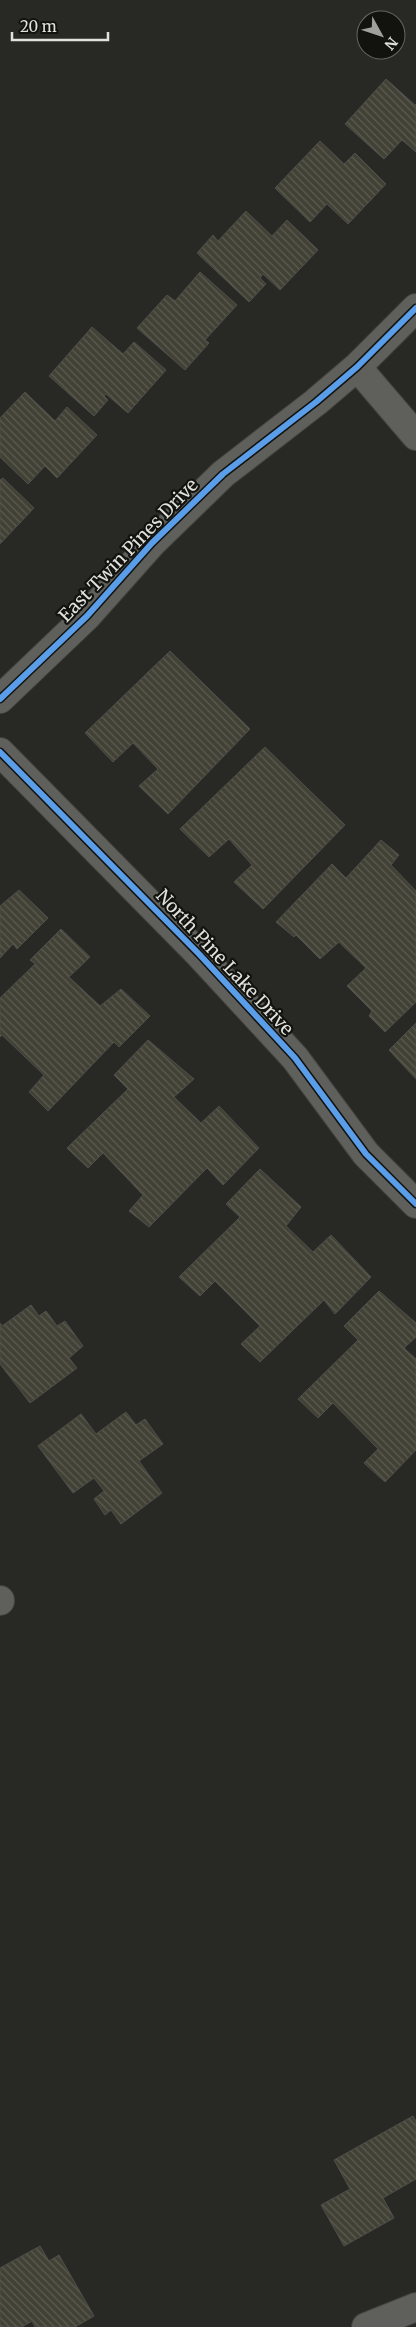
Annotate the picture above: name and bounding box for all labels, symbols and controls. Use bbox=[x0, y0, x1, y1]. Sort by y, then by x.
scale bar bbox=[12, 10, 109, 42]
north arrow bbox=[356, 10, 406, 60]
text: 20 m bbox=[20, 17, 57, 36]
text: N bbox=[381, 33, 401, 53]
street label: East Twin Pines Drive bbox=[53, 473, 203, 627]
street label: North Pine Lake Drive bbox=[151, 884, 299, 1040]

